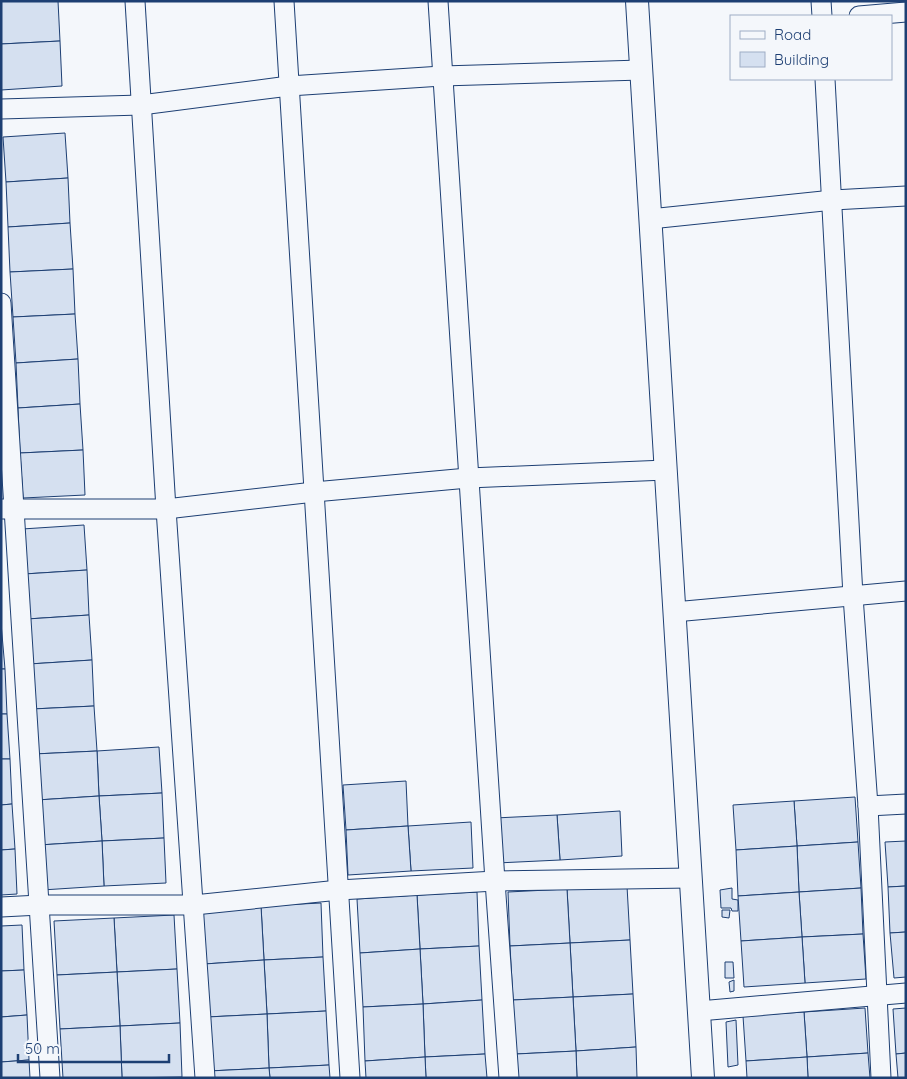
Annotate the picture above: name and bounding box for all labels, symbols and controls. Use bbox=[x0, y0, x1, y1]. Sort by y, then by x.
legend bbox=[730, 15, 892, 80]
text: Road bbox=[774, 25, 811, 44]
text: Building bbox=[774, 50, 829, 69]
scale bar bbox=[18, 1032, 169, 1064]
text: 50 m bbox=[25, 1039, 60, 1058]

